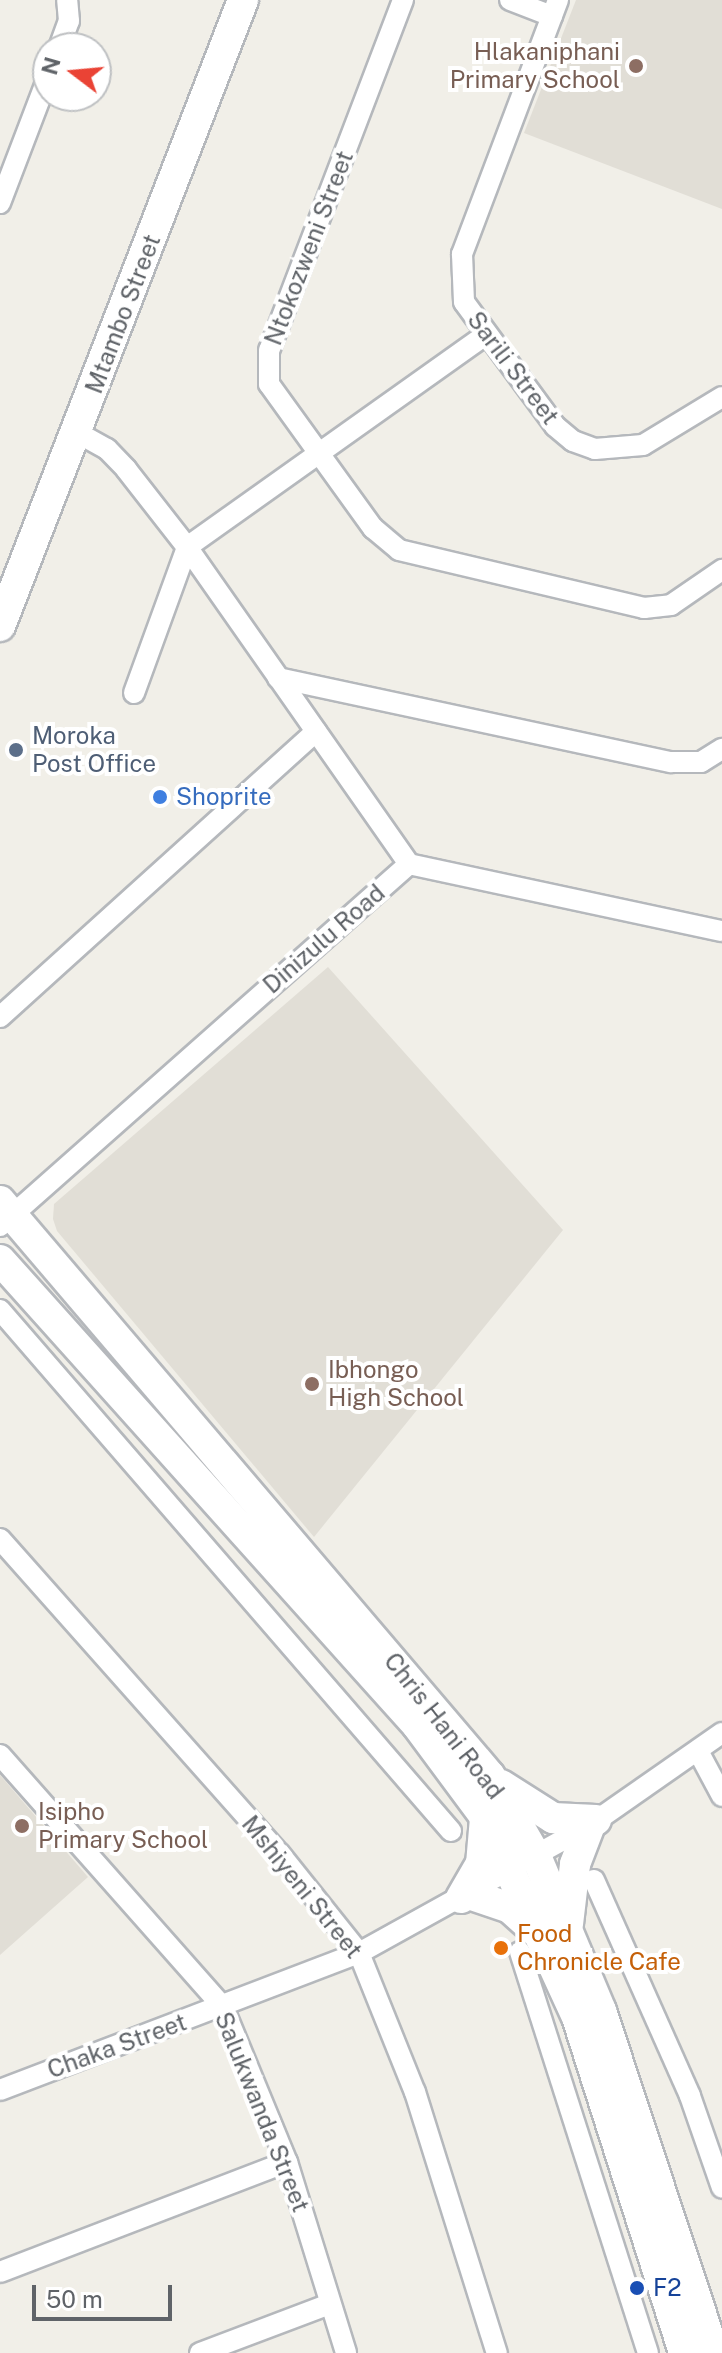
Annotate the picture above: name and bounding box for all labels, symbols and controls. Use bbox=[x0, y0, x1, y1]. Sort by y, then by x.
north arrow bbox=[32, 32, 112, 112]
place label: Hlakaniphani Primary School bbox=[450, 38, 620, 94]
text: N bbox=[36, 54, 66, 78]
marker: Hlakaniphani Primary School bbox=[627, 57, 645, 75]
street label: Ntokozweni Street bbox=[259, 147, 359, 349]
street label: Mtambo Street bbox=[79, 230, 167, 398]
street label: Sarili Street bbox=[461, 306, 565, 430]
place label: Moroka Post Office bbox=[32, 722, 156, 778]
marker: Moroka Post Office bbox=[7, 741, 25, 759]
place label: Shoprite bbox=[176, 783, 272, 811]
marker: Shoprite bbox=[151, 788, 169, 806]
street label: Dinizulu Road bbox=[257, 878, 391, 1000]
place label: Ibhongo High School bbox=[328, 1356, 464, 1412]
marker: Ibhongo High School bbox=[303, 1375, 321, 1393]
street label: Chris Hani Road bbox=[378, 1647, 510, 1805]
place label: Isipho Primary School bbox=[38, 1798, 208, 1854]
street label: Mshiyeni Street bbox=[236, 1810, 368, 1964]
marker: Isipho Primary School bbox=[13, 1817, 31, 1835]
place label: Food Chronicle Cafe bbox=[517, 1920, 681, 1976]
marker: Food Chronicle Cafe bbox=[492, 1939, 510, 1957]
street label: Chaka Street bbox=[44, 2008, 190, 2084]
street label: Salukwanda Street bbox=[209, 2008, 315, 2216]
scale bar bbox=[36, 2269, 176, 2319]
place label: F2 bbox=[653, 2274, 682, 2302]
marker: F2 bbox=[628, 2279, 646, 2297]
text: 50 m bbox=[46, 2285, 103, 2313]

